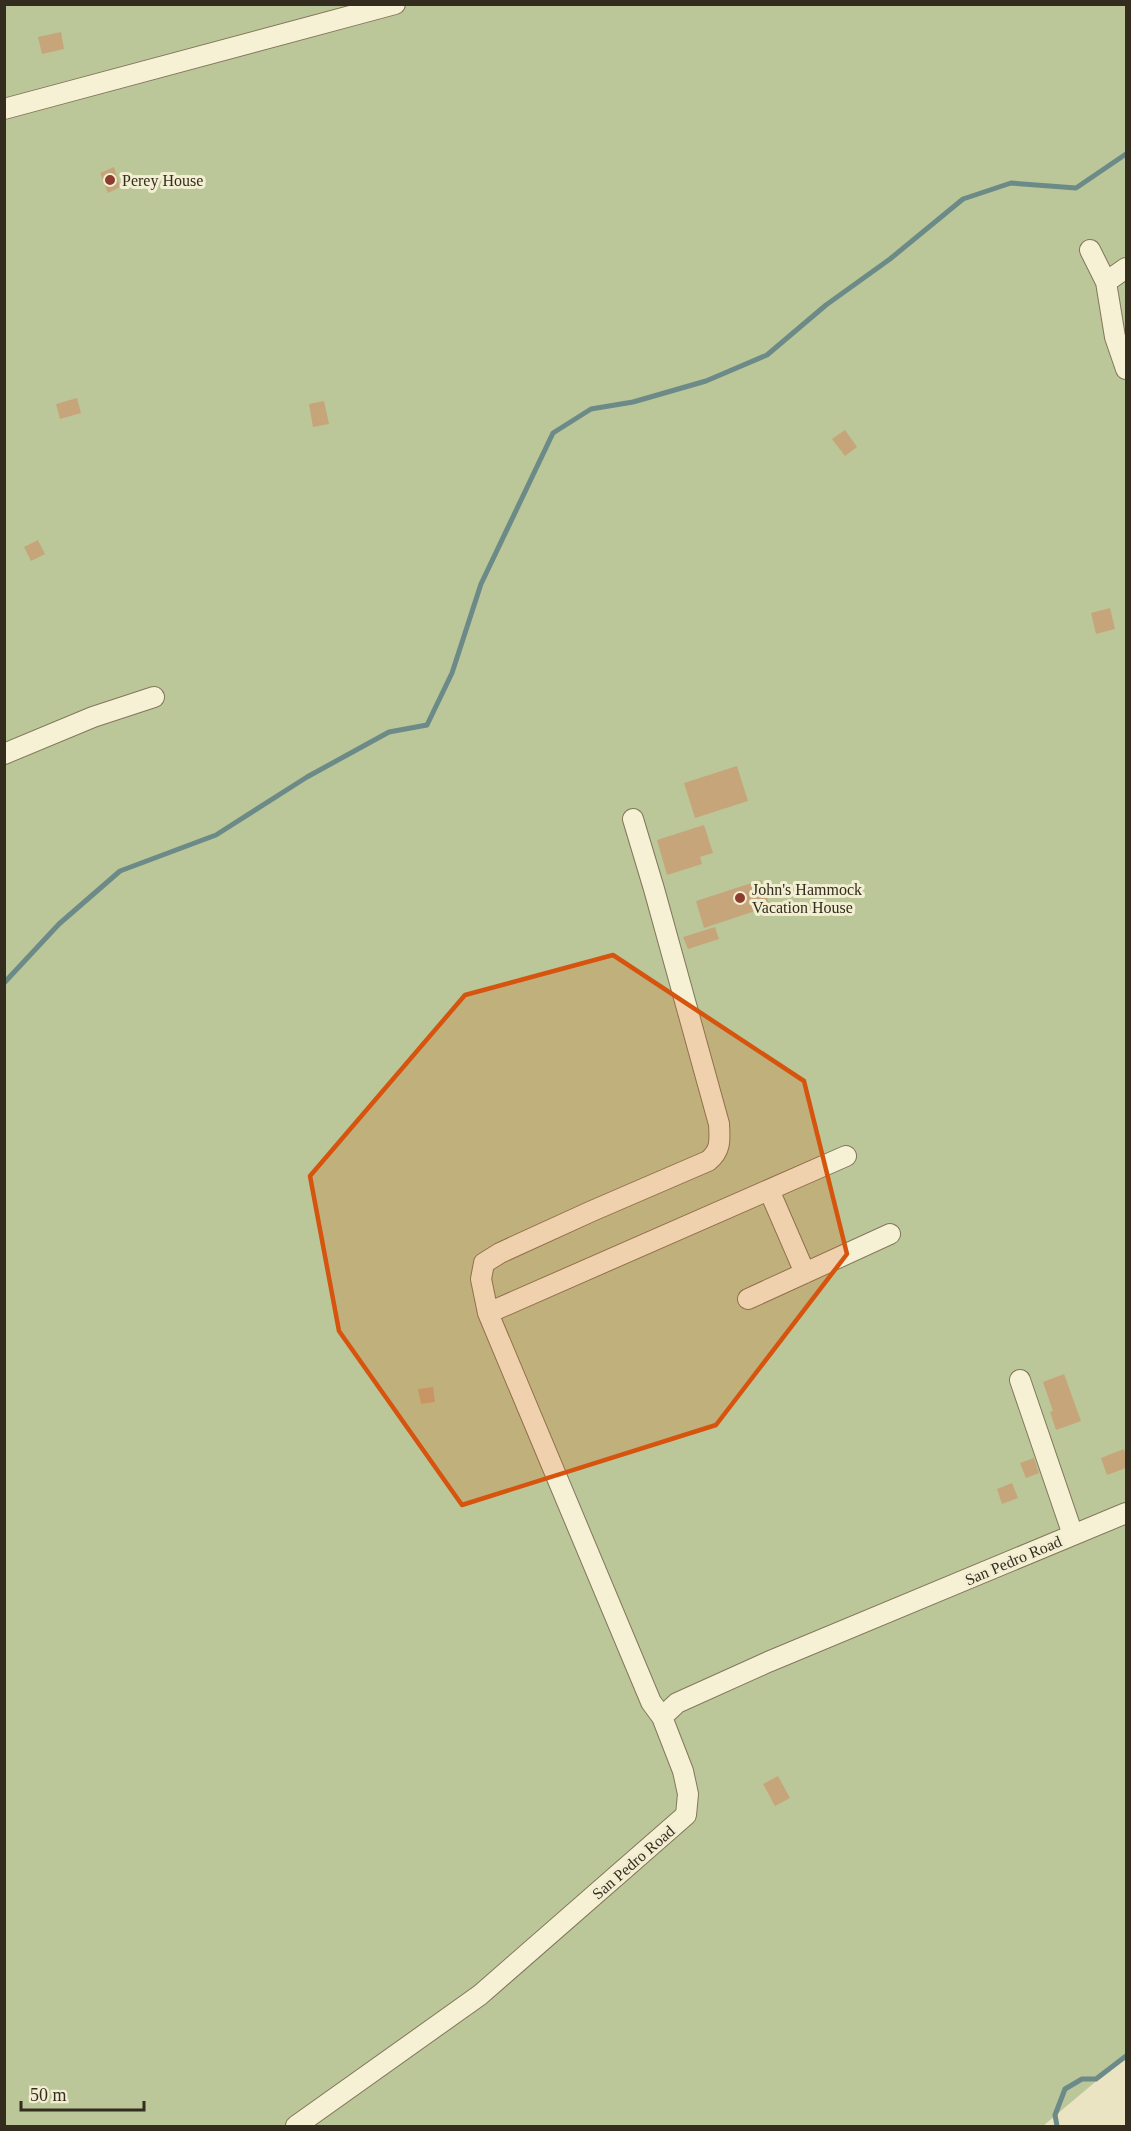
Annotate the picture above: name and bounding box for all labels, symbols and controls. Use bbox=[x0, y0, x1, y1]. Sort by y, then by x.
place label: Perey House bbox=[122, 172, 203, 190]
marker: Perey House bbox=[103, 173, 117, 187]
place label: John's Hammock Vacation House bbox=[752, 881, 862, 916]
marker: John's Hammock Vacation House bbox=[733, 891, 747, 905]
street label: San Pedro Road bbox=[962, 1532, 1064, 1588]
street label: San Pedro Road bbox=[589, 1822, 678, 1903]
scale bar bbox=[21, 2074, 144, 2112]
text: 50 m bbox=[30, 2085, 67, 2105]

